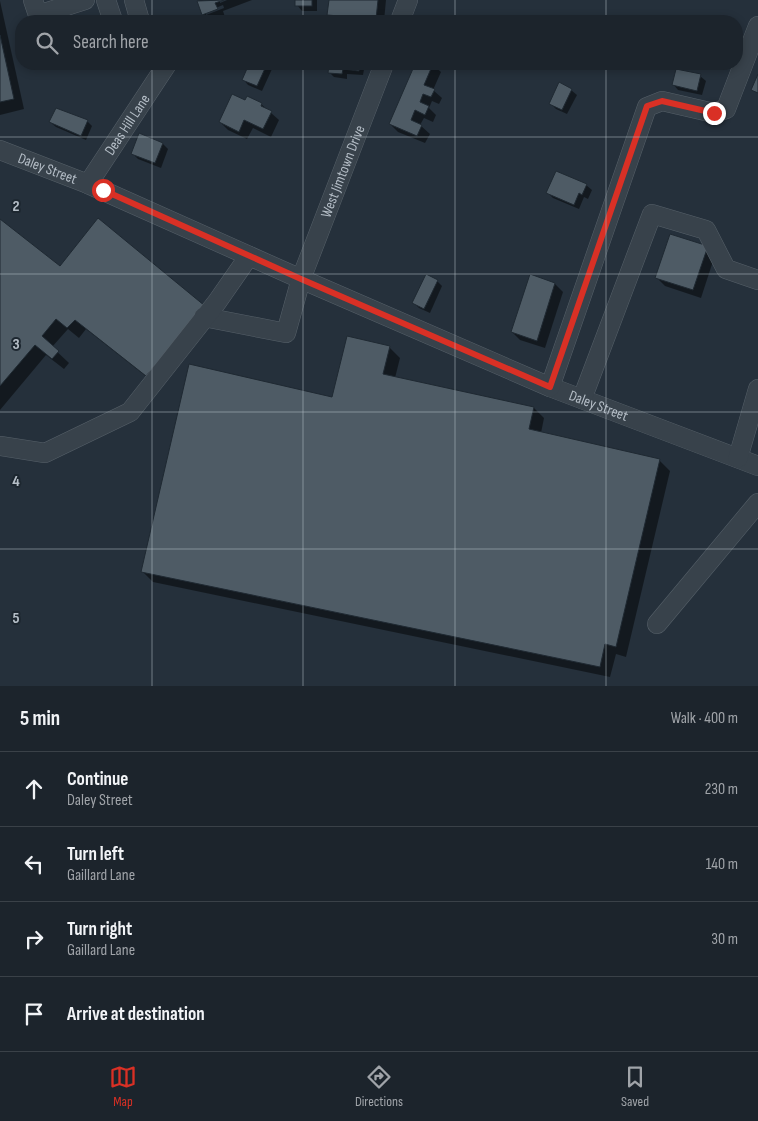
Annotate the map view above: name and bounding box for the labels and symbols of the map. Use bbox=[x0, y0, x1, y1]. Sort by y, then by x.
street label: Deas Hill Lane bbox=[101, 91, 154, 159]
route end bbox=[703, 102, 726, 125]
street label: West Jimtown Drive bbox=[317, 123, 369, 220]
street label: Daley Street bbox=[15, 149, 80, 189]
route start bbox=[92, 179, 115, 202]
text: 2 bbox=[12, 197, 20, 216]
text: 3 bbox=[12, 335, 20, 354]
street label: Daley Street bbox=[566, 386, 631, 426]
text: 4 bbox=[12, 472, 20, 491]
text: 5 bbox=[12, 609, 20, 628]

